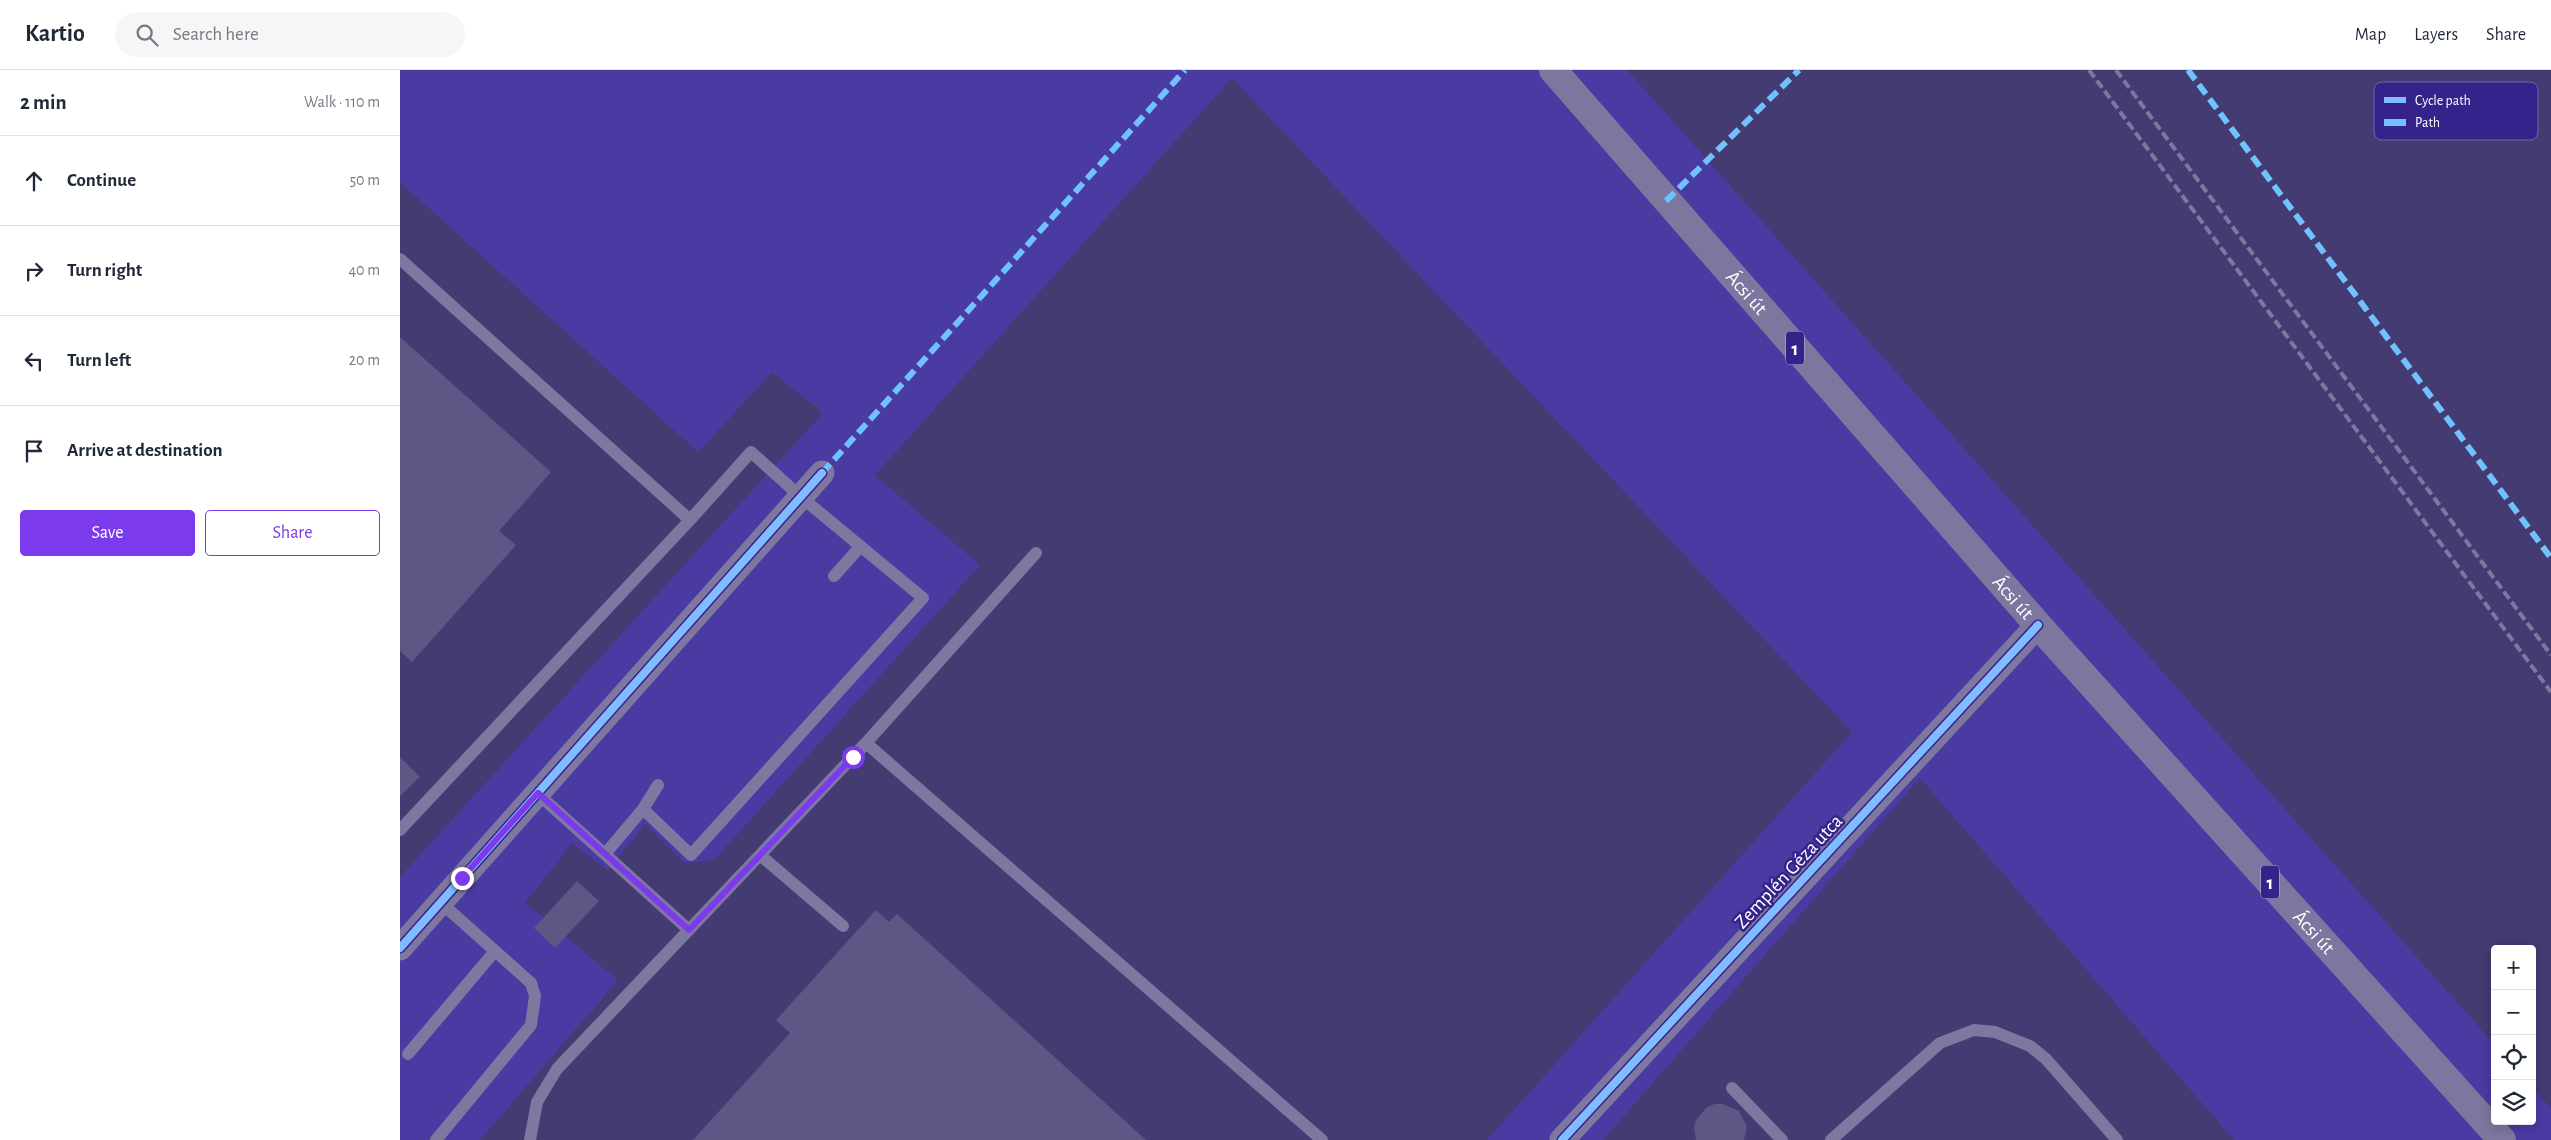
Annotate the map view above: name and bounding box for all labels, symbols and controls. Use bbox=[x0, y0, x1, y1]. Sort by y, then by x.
search box bbox=[115, 12, 465, 57]
icon: search bbox=[133, 21, 161, 49]
text: Kartio bbox=[25, 22, 85, 46]
text: Search here bbox=[173, 25, 259, 44]
text: Map bbox=[2355, 26, 2386, 44]
text: Layers bbox=[2414, 26, 2458, 44]
text: Share bbox=[2486, 26, 2526, 44]
legend bbox=[2374, 82, 2538, 140]
text: 2 min bbox=[20, 92, 67, 113]
text: Walk · 110 m bbox=[304, 94, 380, 110]
text: Cycle path bbox=[2415, 94, 2471, 108]
text: Path bbox=[2415, 116, 2440, 130]
icon: ahead bbox=[20, 167, 48, 195]
text: Continue bbox=[67, 171, 136, 190]
text: 50 m bbox=[349, 172, 380, 188]
icon: right bbox=[20, 257, 48, 285]
text: Turn right bbox=[67, 261, 142, 280]
text: 40 m bbox=[348, 262, 380, 278]
street label: Ácsi út bbox=[1722, 266, 1771, 319]
road number: 1 bbox=[1786, 332, 1804, 364]
icon: left bbox=[20, 347, 48, 375]
text: Turn left bbox=[67, 351, 131, 370]
text: 20 m bbox=[349, 352, 380, 368]
icon: arrive bbox=[20, 437, 48, 465]
text: Arrive at destination bbox=[67, 441, 223, 460]
button: Save bbox=[20, 510, 195, 556]
button: Share bbox=[205, 510, 380, 556]
street label: Ácsi út bbox=[1989, 571, 2038, 624]
route start bbox=[842, 746, 865, 769]
street label: Zemplén Géza utca bbox=[1731, 811, 1846, 933]
road number: 1 bbox=[2261, 866, 2279, 899]
route end bbox=[451, 867, 474, 890]
street label: Ácsi út bbox=[2289, 906, 2339, 959]
map controls bbox=[2491, 945, 2536, 1125]
button: + bbox=[2491, 945, 2536, 990]
button: − bbox=[2491, 990, 2536, 1035]
button: locate bbox=[2491, 1035, 2536, 1080]
button: layers bbox=[2491, 1080, 2536, 1125]

